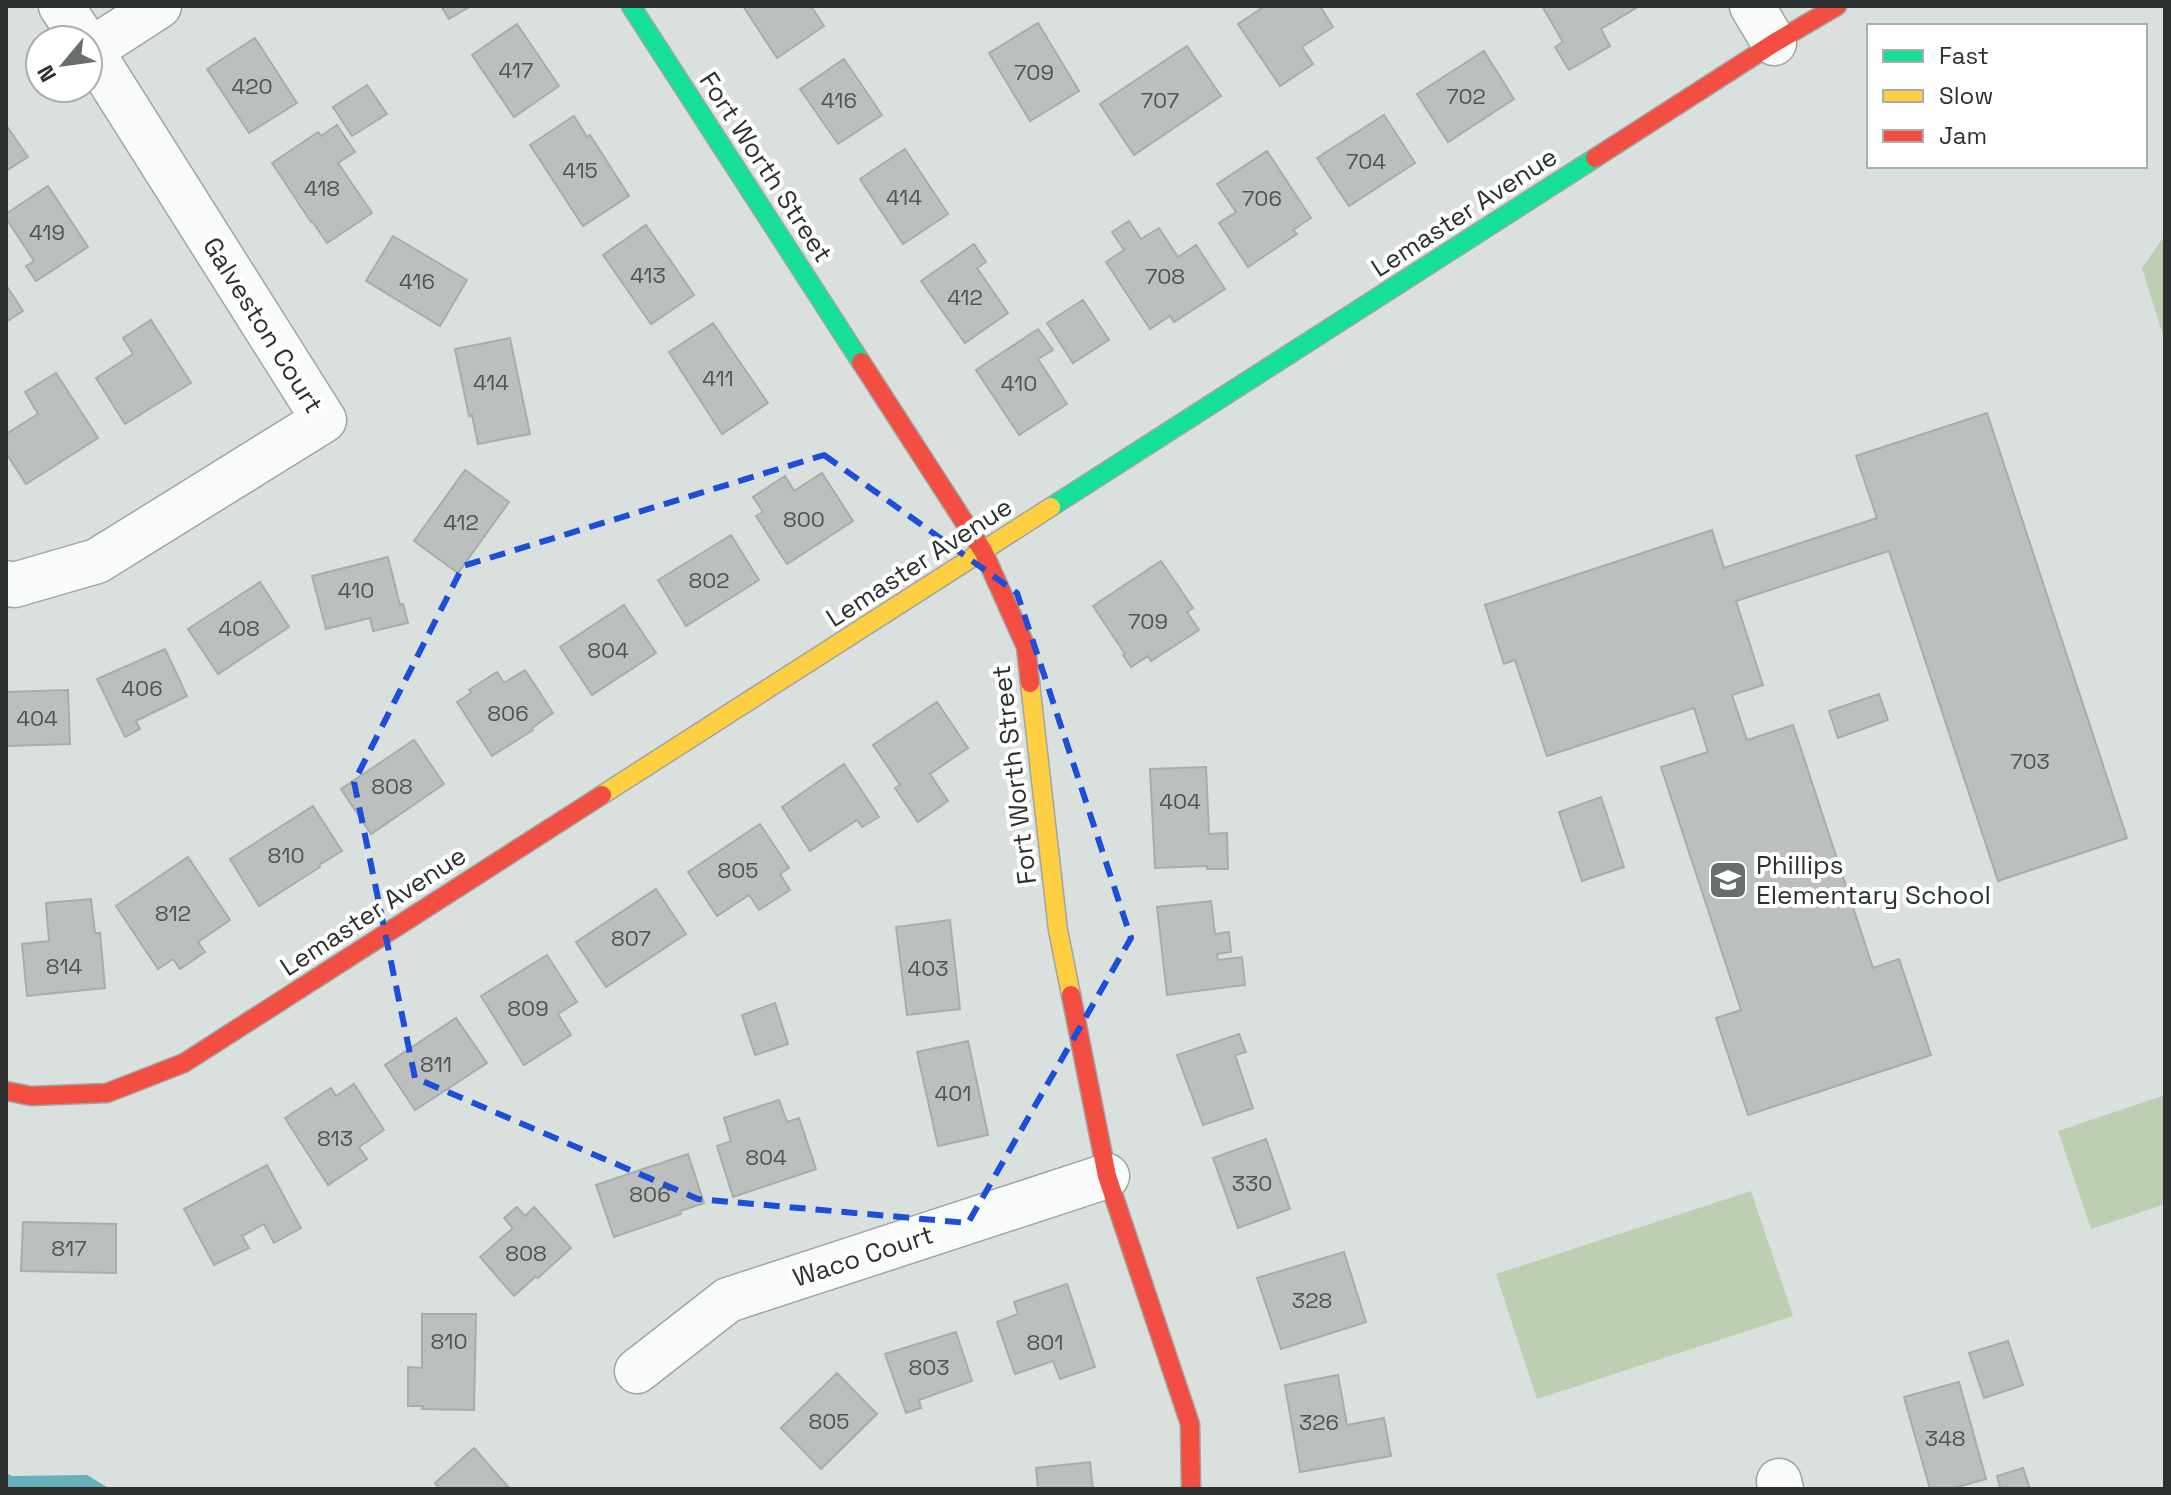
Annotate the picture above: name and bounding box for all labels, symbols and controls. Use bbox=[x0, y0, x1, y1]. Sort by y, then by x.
north arrow bbox=[24, 24, 104, 104]
legend bbox=[1867, 24, 2147, 168]
text: Fast bbox=[1939, 40, 1989, 71]
house number: 417 bbox=[499, 56, 533, 84]
house number: 709 bbox=[1014, 58, 1054, 86]
text: N bbox=[31, 60, 62, 87]
street label: Fort Worth Street bbox=[692, 65, 840, 269]
house number: 420 bbox=[231, 72, 273, 100]
text: Slow bbox=[1939, 80, 1993, 111]
house number: 702 bbox=[1446, 82, 1486, 110]
house number: 416 bbox=[821, 86, 857, 114]
house number: 707 bbox=[1141, 86, 1179, 114]
text: Jam bbox=[1939, 120, 1987, 151]
street label: Lemaster Avenue bbox=[1365, 139, 1563, 285]
house number: 704 bbox=[1346, 147, 1386, 175]
house number: 415 bbox=[562, 156, 598, 184]
house number: 418 bbox=[304, 174, 340, 202]
house number: 414 bbox=[886, 183, 922, 211]
house number: 706 bbox=[1242, 184, 1282, 212]
house number: 419 bbox=[29, 218, 65, 246]
street label: Galveston Court bbox=[195, 231, 331, 419]
house number: 413 bbox=[630, 261, 666, 289]
house number: 708 bbox=[1145, 262, 1185, 290]
house number: 416 bbox=[399, 267, 435, 295]
house number: 412 bbox=[947, 283, 983, 311]
house number: 411 bbox=[702, 364, 734, 392]
house number: 414 bbox=[473, 368, 509, 396]
house number: 410 bbox=[1001, 369, 1037, 397]
street label: Lemaster Avenue bbox=[820, 489, 1018, 635]
house number: 800 bbox=[783, 505, 825, 533]
house number: 412 bbox=[443, 508, 479, 536]
house number: 802 bbox=[688, 566, 730, 594]
house number: 410 bbox=[338, 576, 374, 604]
house number: 709 bbox=[1128, 607, 1168, 635]
house number: 408 bbox=[218, 614, 260, 642]
house number: 804 bbox=[587, 636, 629, 664]
street label: Fort Worth Street bbox=[984, 664, 1044, 886]
house number: 406 bbox=[121, 674, 163, 702]
house number: 806 bbox=[487, 699, 529, 727]
house number: 404 bbox=[16, 704, 58, 732]
house number: 703 bbox=[2010, 747, 2050, 775]
house number: 808 bbox=[371, 772, 413, 800]
house number: 404 bbox=[1159, 787, 1201, 815]
street label: Lemaster Avenue bbox=[274, 838, 472, 984]
house number: 810 bbox=[267, 841, 305, 869]
place label: Phillips Elementary School bbox=[1756, 848, 1991, 912]
house number: 805 bbox=[718, 856, 759, 884]
school or university icon: Phillips Elementary School bbox=[1707, 859, 1749, 901]
house number: 812 bbox=[155, 899, 191, 927]
house number: 807 bbox=[611, 924, 651, 952]
house number: 814 bbox=[46, 952, 83, 980]
house number: 403 bbox=[907, 954, 949, 982]
house number: 809 bbox=[507, 994, 549, 1022]
house number: 811 bbox=[420, 1050, 452, 1078]
house number: 401 bbox=[934, 1079, 972, 1107]
house number: 813 bbox=[317, 1124, 353, 1152]
house number: 804 bbox=[745, 1143, 787, 1171]
house number: 330 bbox=[1232, 1169, 1272, 1197]
house number: 806 bbox=[629, 1180, 671, 1208]
street label: Waco Court bbox=[788, 1217, 938, 1295]
house number: 817 bbox=[51, 1234, 87, 1262]
house number: 808 bbox=[505, 1239, 547, 1267]
house number: 328 bbox=[1292, 1286, 1332, 1314]
house number: 810 bbox=[430, 1327, 468, 1355]
house number: 801 bbox=[1026, 1328, 1064, 1356]
house number: 803 bbox=[908, 1353, 950, 1381]
house number: 805 bbox=[809, 1407, 850, 1435]
house number: 326 bbox=[1299, 1408, 1339, 1436]
house number: 348 bbox=[1925, 1424, 1965, 1452]

